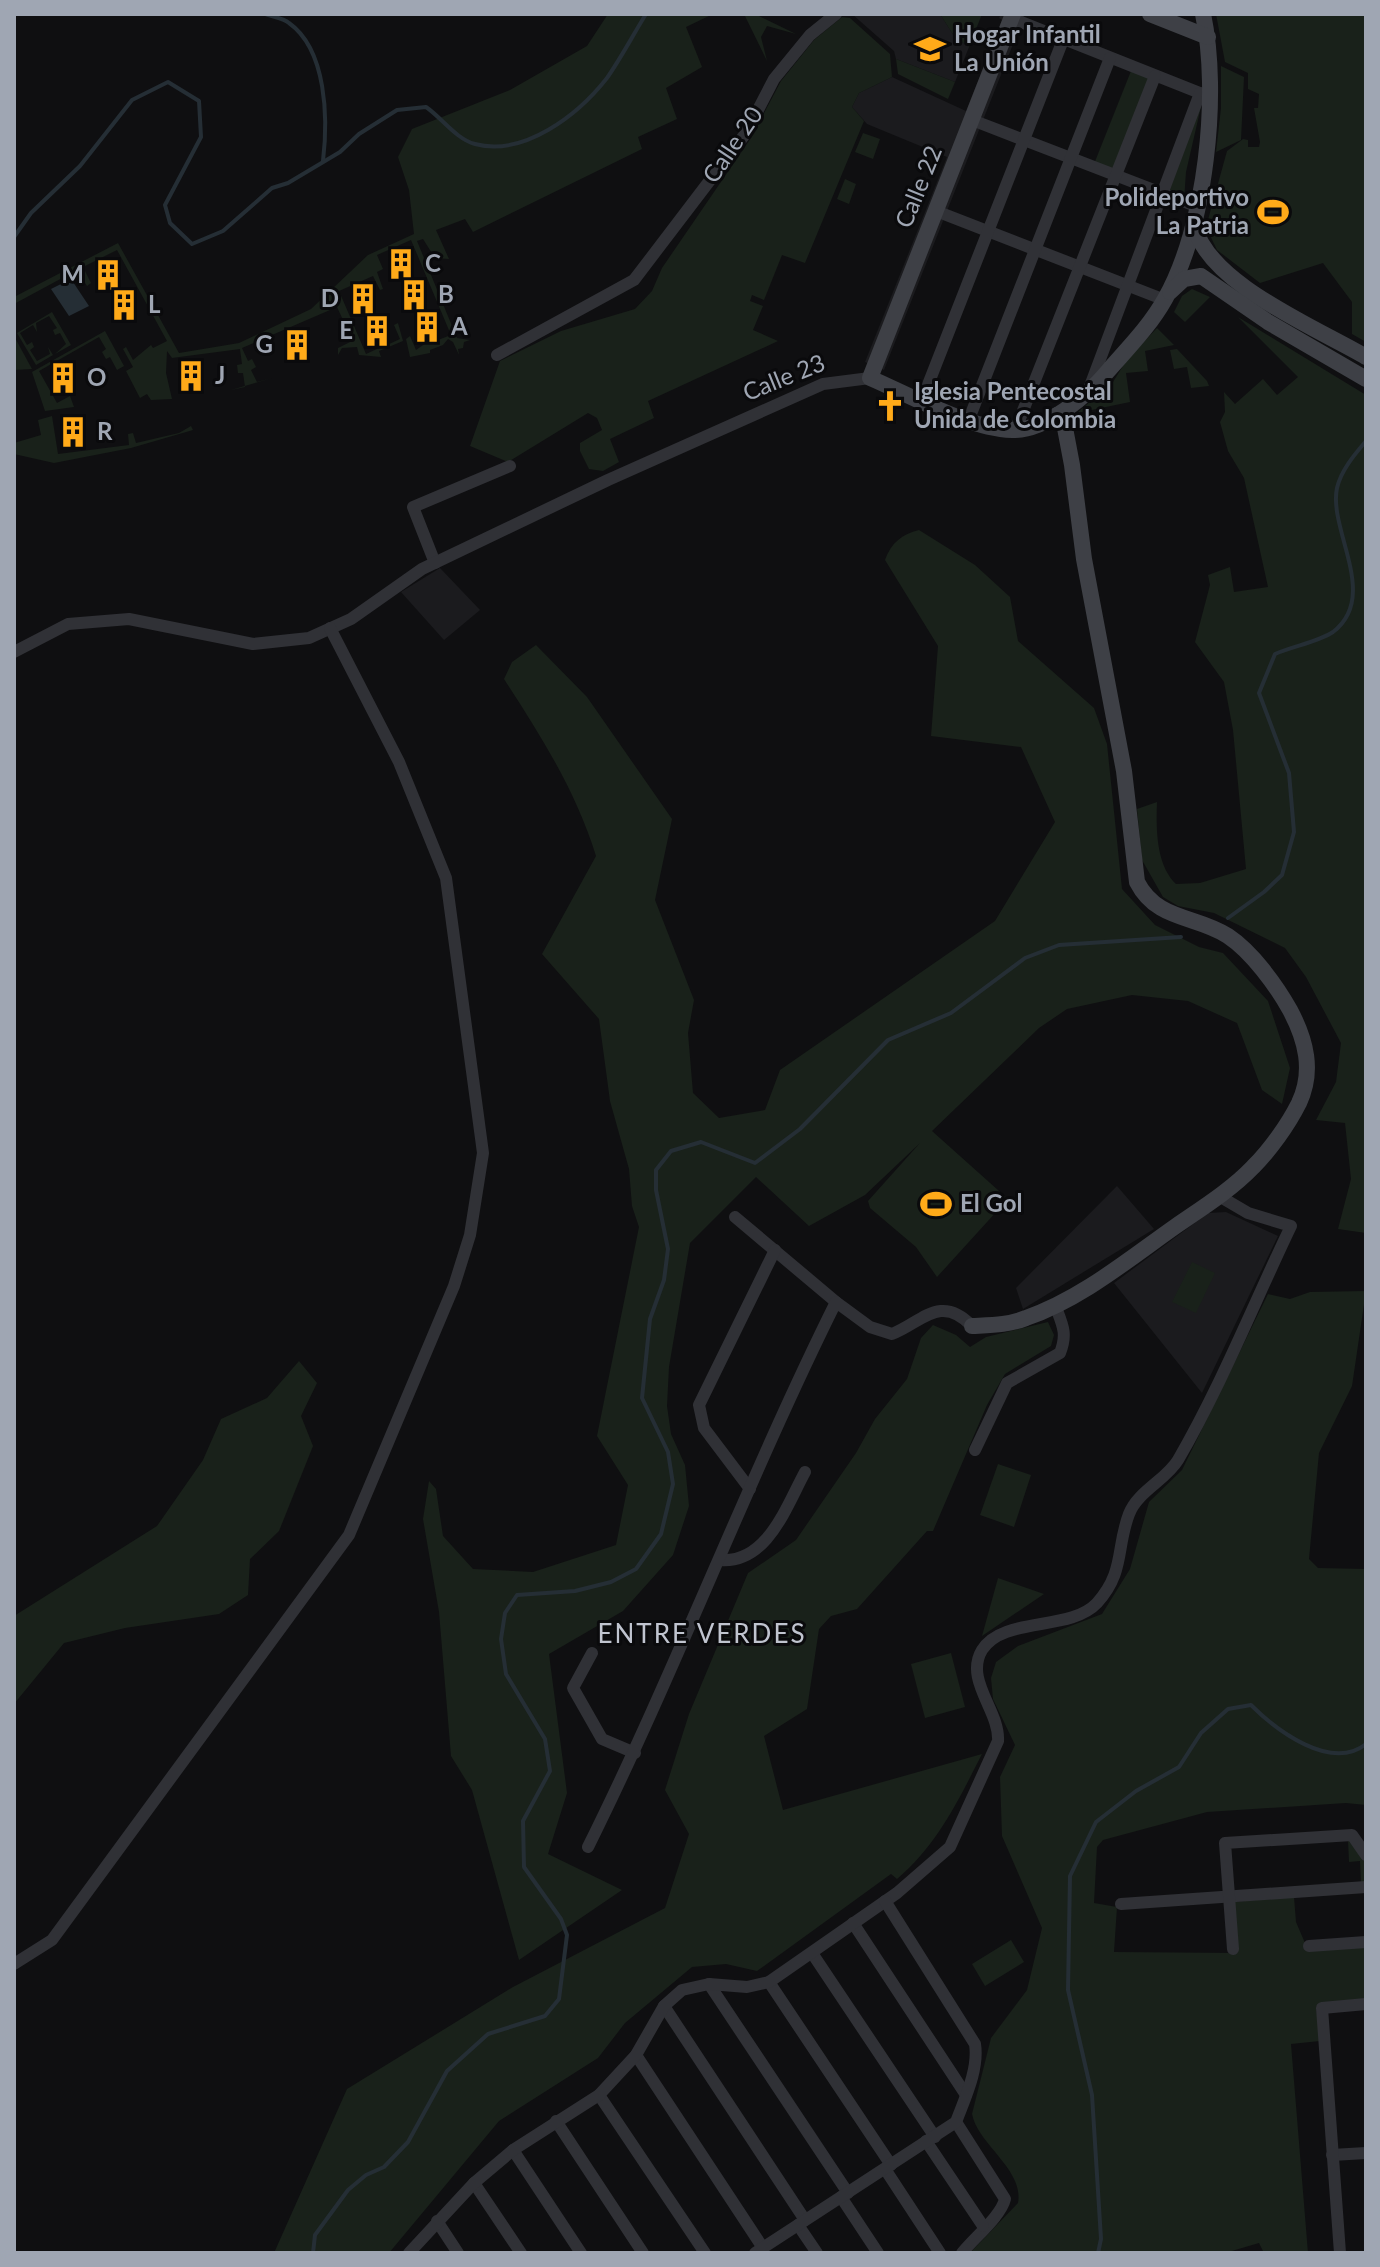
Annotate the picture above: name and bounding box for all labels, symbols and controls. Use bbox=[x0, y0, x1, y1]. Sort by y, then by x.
place label: Hogar Infantil La Unión bbox=[954, 19, 1101, 76]
school or university icon: Hogar Infantil La Unión bbox=[913, 32, 947, 66]
street label: Calle 20 bbox=[696, 100, 768, 188]
street label: Calle 22 bbox=[888, 141, 947, 232]
place label: Polideportivo La Patria bbox=[1105, 182, 1249, 239]
sports icon: Polideportivo La Patria bbox=[1256, 195, 1290, 229]
building icon: C bbox=[384, 247, 418, 281]
place label: C bbox=[425, 248, 441, 277]
building icon: M bbox=[91, 258, 125, 292]
place label: M bbox=[61, 259, 84, 288]
building icon: B bbox=[397, 278, 431, 312]
place label: B bbox=[438, 279, 454, 308]
building icon: D bbox=[346, 282, 380, 316]
place label: D bbox=[321, 283, 339, 312]
building icon: L bbox=[107, 288, 141, 322]
place label: L bbox=[148, 289, 161, 318]
building icon: A bbox=[410, 310, 444, 344]
place label: A bbox=[450, 311, 468, 340]
building icon: E bbox=[360, 314, 394, 348]
place label: E bbox=[339, 315, 353, 344]
building icon: G bbox=[280, 328, 314, 362]
place label: G bbox=[256, 329, 273, 358]
street label: Calle 23 bbox=[738, 347, 829, 406]
building icon: J bbox=[174, 359, 208, 393]
place label: J bbox=[215, 360, 225, 389]
building icon: O bbox=[46, 361, 80, 395]
place label: O bbox=[87, 362, 106, 391]
place label: Iglesia Pentecostal Unida de Colombia bbox=[914, 376, 1116, 433]
church icon: Iglesia Pentecostal Unida de Colombia bbox=[873, 389, 907, 423]
building icon: R bbox=[56, 415, 90, 449]
place label: R bbox=[97, 416, 113, 445]
sports icon: El Gol bbox=[919, 1187, 953, 1221]
place label: El Gol bbox=[960, 1188, 1023, 1217]
district label: ENTRE VERDES bbox=[597, 1617, 807, 1649]

